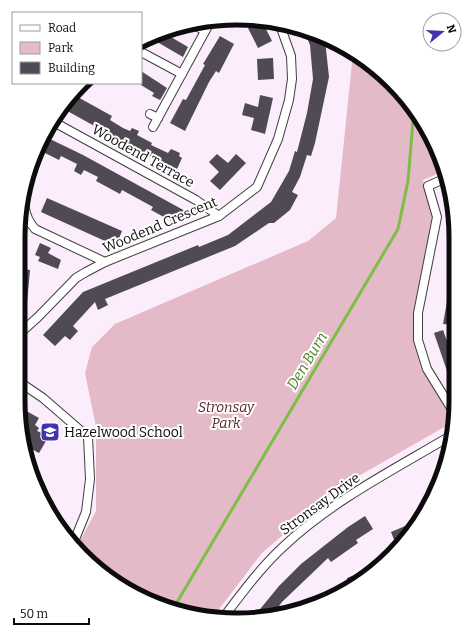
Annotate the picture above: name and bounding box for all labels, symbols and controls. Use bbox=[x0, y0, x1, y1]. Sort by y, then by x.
legend bbox=[12, 12, 142, 84]
north arrow bbox=[422, 12, 462, 52]
text: Road bbox=[48, 21, 76, 35]
text: N bbox=[444, 23, 459, 36]
text: Park bbox=[48, 41, 74, 55]
text: Building bbox=[48, 61, 95, 75]
street label: Woodend Terrace bbox=[89, 121, 197, 191]
street label: Woodend Crescent bbox=[100, 193, 220, 257]
water label: Den Burn bbox=[283, 329, 331, 393]
park label: Stronsay Park bbox=[198, 399, 255, 432]
school or university icon: Hazelwood School bbox=[39, 421, 61, 443]
place label: Hazelwood School bbox=[64, 424, 183, 441]
street label: Stronsay Drive bbox=[277, 469, 363, 539]
scale bar bbox=[14, 600, 89, 626]
text: 50 m bbox=[20, 607, 49, 621]

